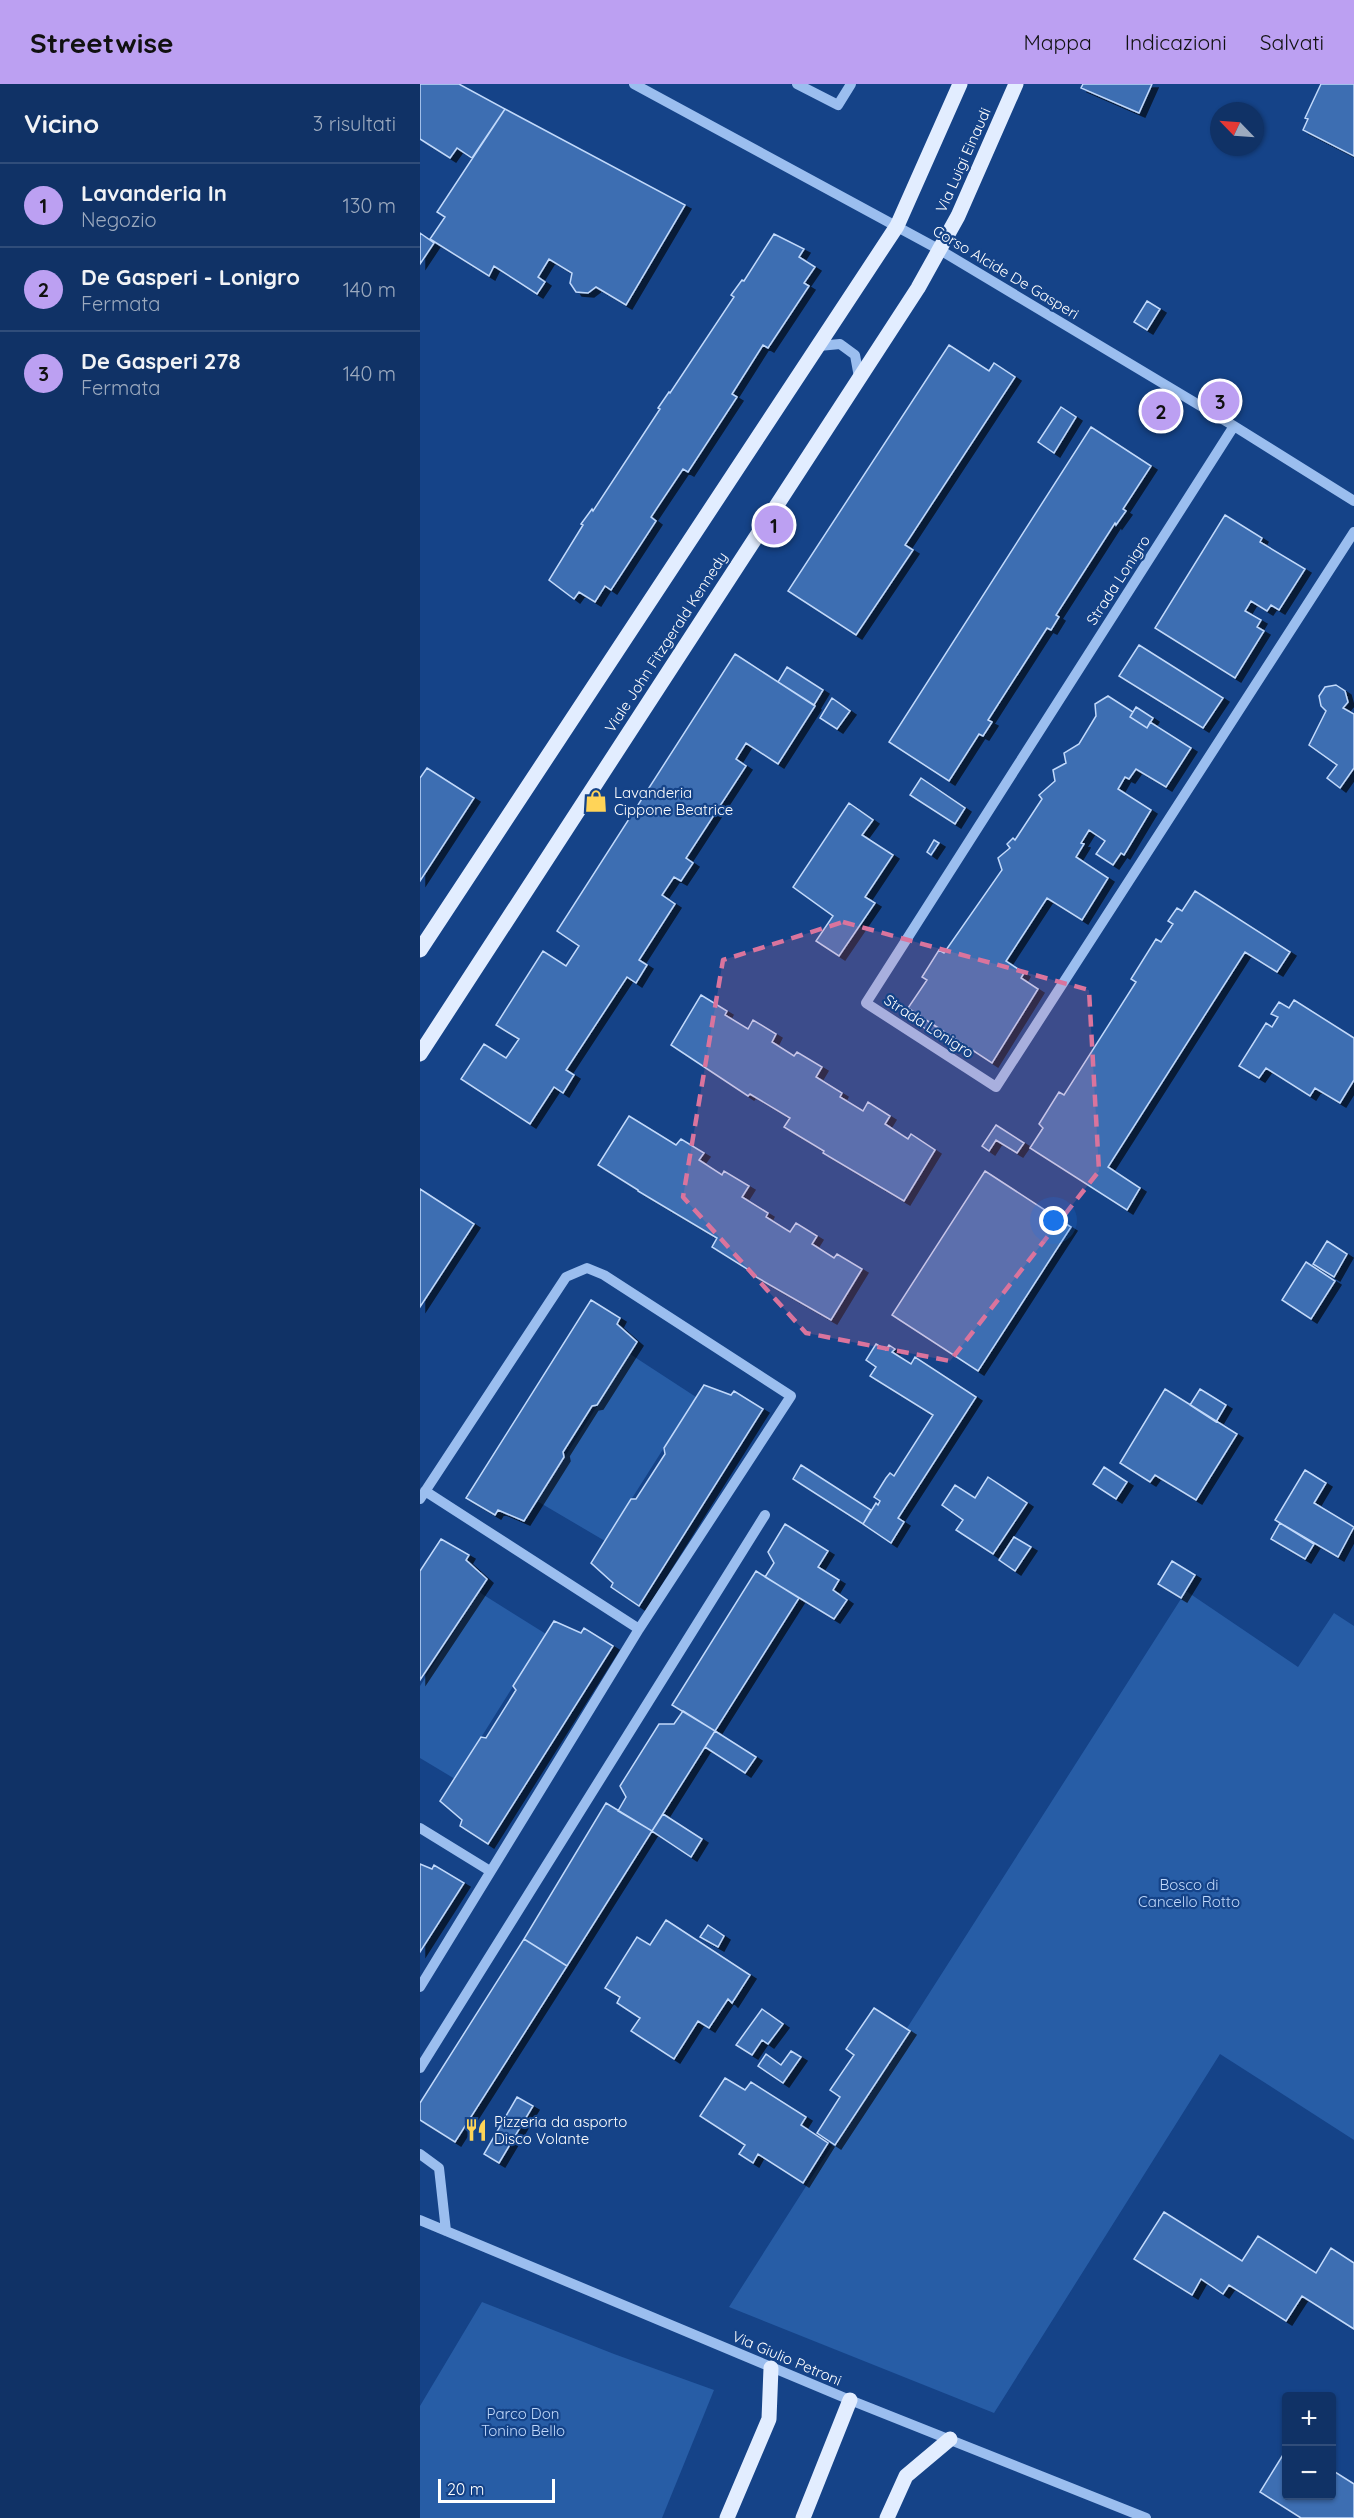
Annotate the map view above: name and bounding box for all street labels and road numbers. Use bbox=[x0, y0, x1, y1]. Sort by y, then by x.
street label: Via Luigi Einaudi bbox=[931, 105, 995, 215]
street label: Corso Alcide De Gasperi bbox=[929, 221, 1083, 323]
street label: Strada Lonigro bbox=[1082, 532, 1154, 628]
street label: Viale John Fitzgerald Kennedy bbox=[600, 548, 732, 736]
street label: Strada Lonigro bbox=[881, 990, 977, 1062]
street label: Via Giulio Petroni bbox=[729, 2326, 845, 2390]

